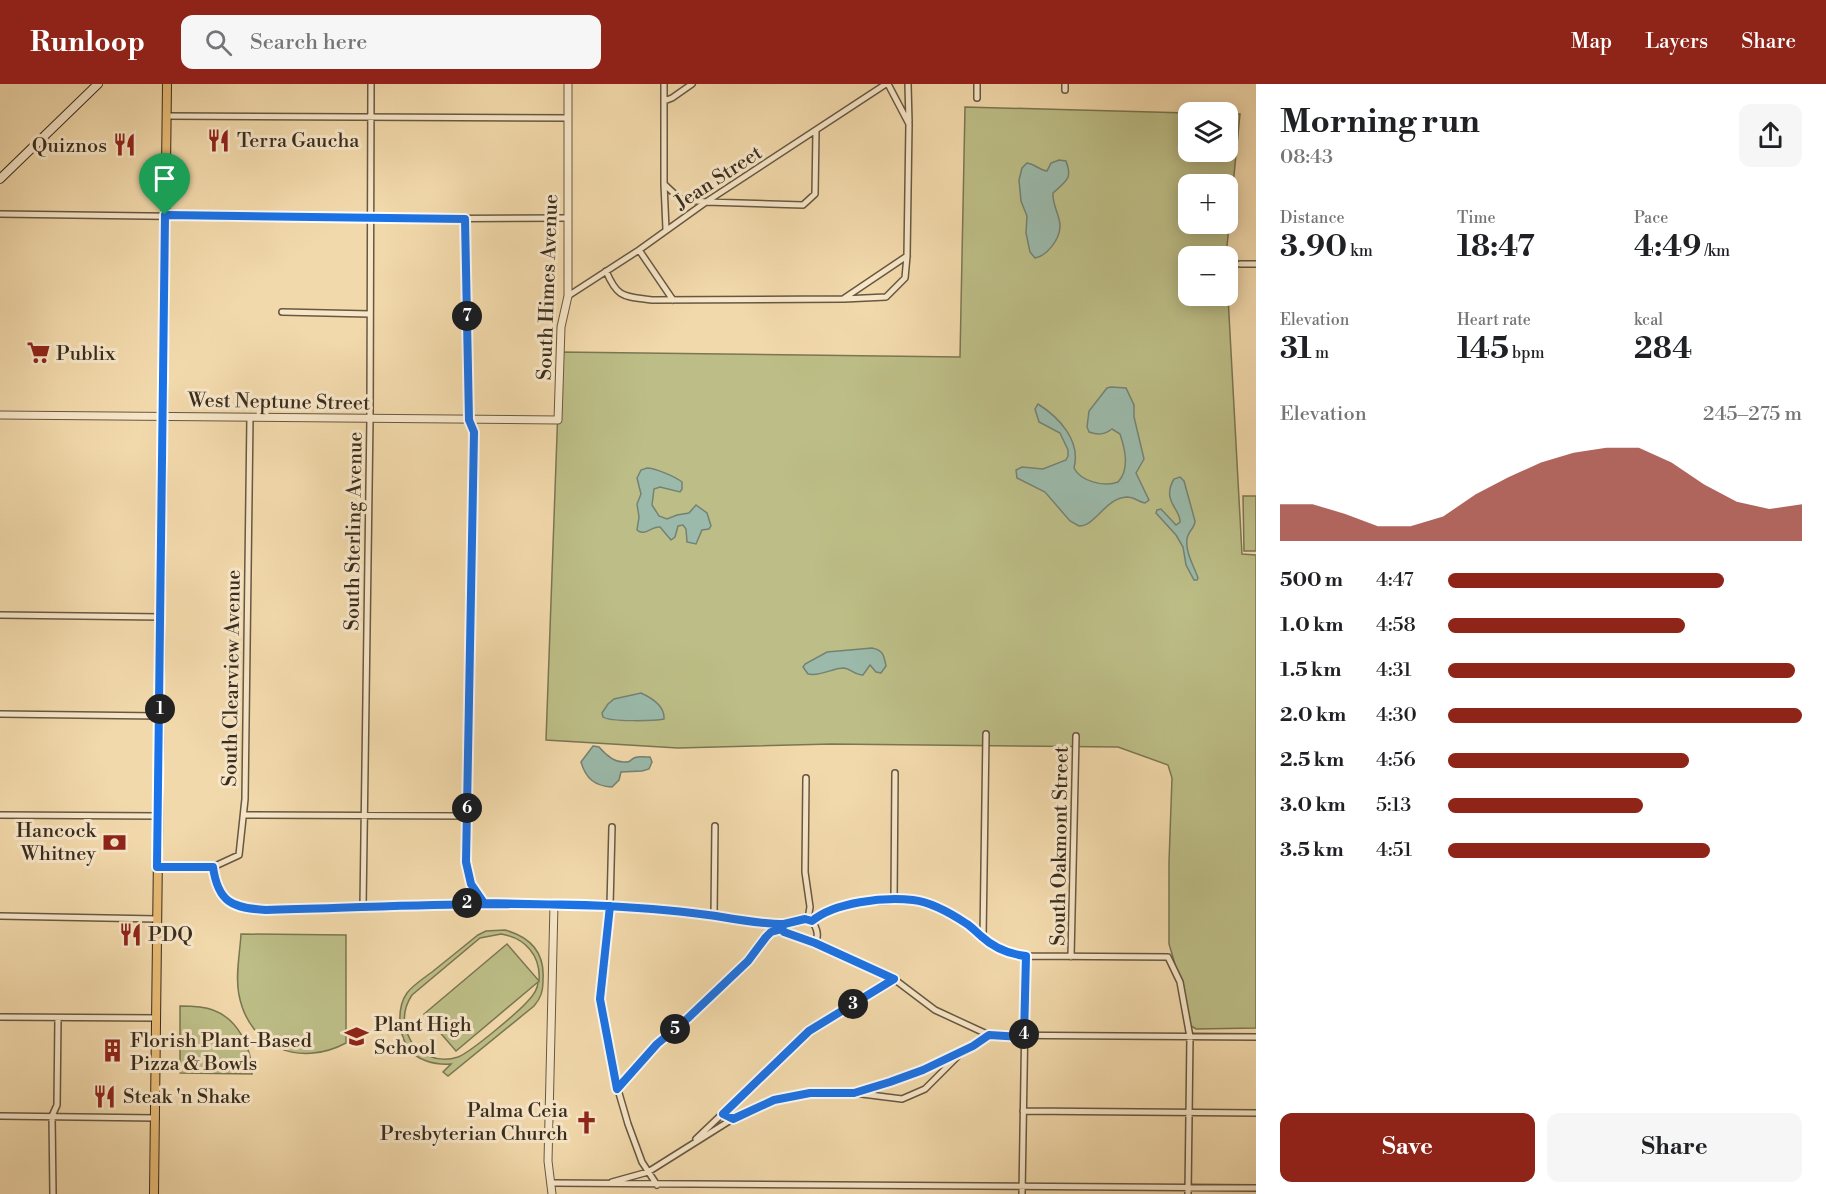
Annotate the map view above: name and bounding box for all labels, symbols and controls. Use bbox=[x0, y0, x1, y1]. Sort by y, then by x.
search box bbox=[181, 15, 601, 69]
text: Runloop bbox=[30, 25, 145, 60]
icon: search bbox=[202, 26, 235, 59]
text: Search here bbox=[250, 29, 367, 56]
text: Map bbox=[1571, 29, 1612, 55]
text: Layers bbox=[1645, 29, 1708, 55]
text: Share bbox=[1741, 29, 1796, 55]
map controls bbox=[1178, 102, 1238, 306]
button: layers bbox=[1178, 102, 1238, 162]
text: Morning run bbox=[1280, 102, 1480, 143]
button: share bbox=[1739, 104, 1802, 167]
restaurant icon: Terra Gaucha bbox=[206, 127, 232, 153]
place label: Terra Gaucha bbox=[237, 129, 360, 154]
restaurant icon: Quiznos bbox=[112, 132, 138, 158]
place label: Quiznos bbox=[32, 134, 107, 159]
street label: Jean Street bbox=[670, 141, 767, 216]
text: 08:43 bbox=[1280, 145, 1333, 170]
pin bbox=[139, 153, 190, 215]
icon: arrive bbox=[148, 162, 181, 195]
button: + bbox=[1178, 174, 1238, 234]
street label: South Himes Avenue bbox=[533, 193, 564, 381]
text: Distance bbox=[1280, 208, 1345, 228]
text: Time bbox=[1457, 208, 1496, 228]
text: Pace bbox=[1634, 208, 1668, 228]
text: 3.90 bbox=[1280, 228, 1347, 266]
text: 18:47 bbox=[1457, 228, 1535, 266]
text: 4:49 bbox=[1634, 228, 1701, 266]
text: km bbox=[1347, 241, 1373, 261]
text: /km bbox=[1701, 241, 1730, 261]
button: − bbox=[1178, 246, 1238, 306]
pin: 7 bbox=[452, 301, 482, 331]
text: 7 bbox=[462, 306, 472, 326]
text: Elevation bbox=[1280, 310, 1349, 330]
text: Heart rate bbox=[1457, 310, 1531, 330]
text: kcal bbox=[1634, 310, 1663, 330]
text: 31 bbox=[1280, 330, 1312, 368]
text: 145 bbox=[1457, 330, 1509, 368]
text: 284 bbox=[1634, 330, 1692, 368]
supermarket icon: Publix bbox=[25, 340, 51, 366]
place label: Publix bbox=[56, 342, 116, 367]
text: m bbox=[1312, 343, 1329, 363]
text: bpm bbox=[1509, 343, 1544, 363]
street label: West Neptune Street bbox=[187, 388, 370, 417]
text: Elevation bbox=[1280, 402, 1367, 427]
text: 245–275 m bbox=[1703, 402, 1802, 427]
street label: South Sterling Avenue bbox=[340, 431, 369, 631]
text: 500 m bbox=[1280, 568, 1343, 593]
text: 4:47 bbox=[1376, 568, 1414, 593]
street label: South Clearview Avenue bbox=[218, 569, 247, 787]
text: 1.0 km bbox=[1280, 613, 1344, 638]
text: 4:58 bbox=[1376, 613, 1416, 638]
text: 1.5 km bbox=[1280, 658, 1341, 683]
text: 4:31 bbox=[1376, 658, 1412, 683]
pin: 1 bbox=[145, 694, 175, 724]
text: 1 bbox=[156, 699, 164, 719]
text: 2.0 km bbox=[1280, 703, 1346, 728]
text: 4:30 bbox=[1376, 703, 1417, 728]
street label: South Oakmont Street bbox=[1046, 746, 1075, 946]
text: 2.5 km bbox=[1280, 748, 1344, 773]
text: 4:56 bbox=[1376, 748, 1416, 773]
pin: 6 bbox=[452, 793, 482, 823]
text: 3.0 km bbox=[1280, 793, 1346, 818]
text: 5:13 bbox=[1376, 793, 1411, 818]
text: 6 bbox=[462, 798, 472, 818]
place label: Hancock Whitney bbox=[16, 819, 98, 867]
bank icon: Hancock Whitney bbox=[101, 829, 127, 855]
text: 3.5 km bbox=[1280, 838, 1344, 863]
text: 4:51 bbox=[1376, 838, 1412, 863]
pin: 2 bbox=[452, 888, 482, 918]
text: 2 bbox=[462, 893, 472, 913]
restaurant icon: PDQ bbox=[117, 921, 143, 947]
place label: PDQ bbox=[148, 923, 193, 948]
pin: 3 bbox=[838, 989, 868, 1019]
text: 3 bbox=[848, 994, 858, 1014]
place label: Plant High School bbox=[374, 1013, 472, 1061]
pin: 5 bbox=[660, 1014, 690, 1044]
text: 5 bbox=[670, 1019, 680, 1039]
pin: 4 bbox=[1009, 1019, 1039, 1049]
school or university icon: Plant High School bbox=[343, 1023, 369, 1049]
text: 4 bbox=[1019, 1024, 1029, 1044]
place label: Florish Plant-Based Pizza & Bowls bbox=[130, 1029, 312, 1077]
building icon: Florish Plant-Based Pizza & Bowls bbox=[99, 1038, 125, 1064]
restaurant icon: Steak 'n Shake bbox=[92, 1083, 118, 1109]
place label: Steak 'n Shake bbox=[123, 1085, 251, 1110]
place label: Palma Ceia Presbyterian Church bbox=[380, 1099, 569, 1147]
church icon: Palma Ceia Presbyterian Church bbox=[573, 1109, 599, 1135]
button: Save bbox=[1280, 1113, 1535, 1182]
button: Share bbox=[1547, 1113, 1802, 1182]

